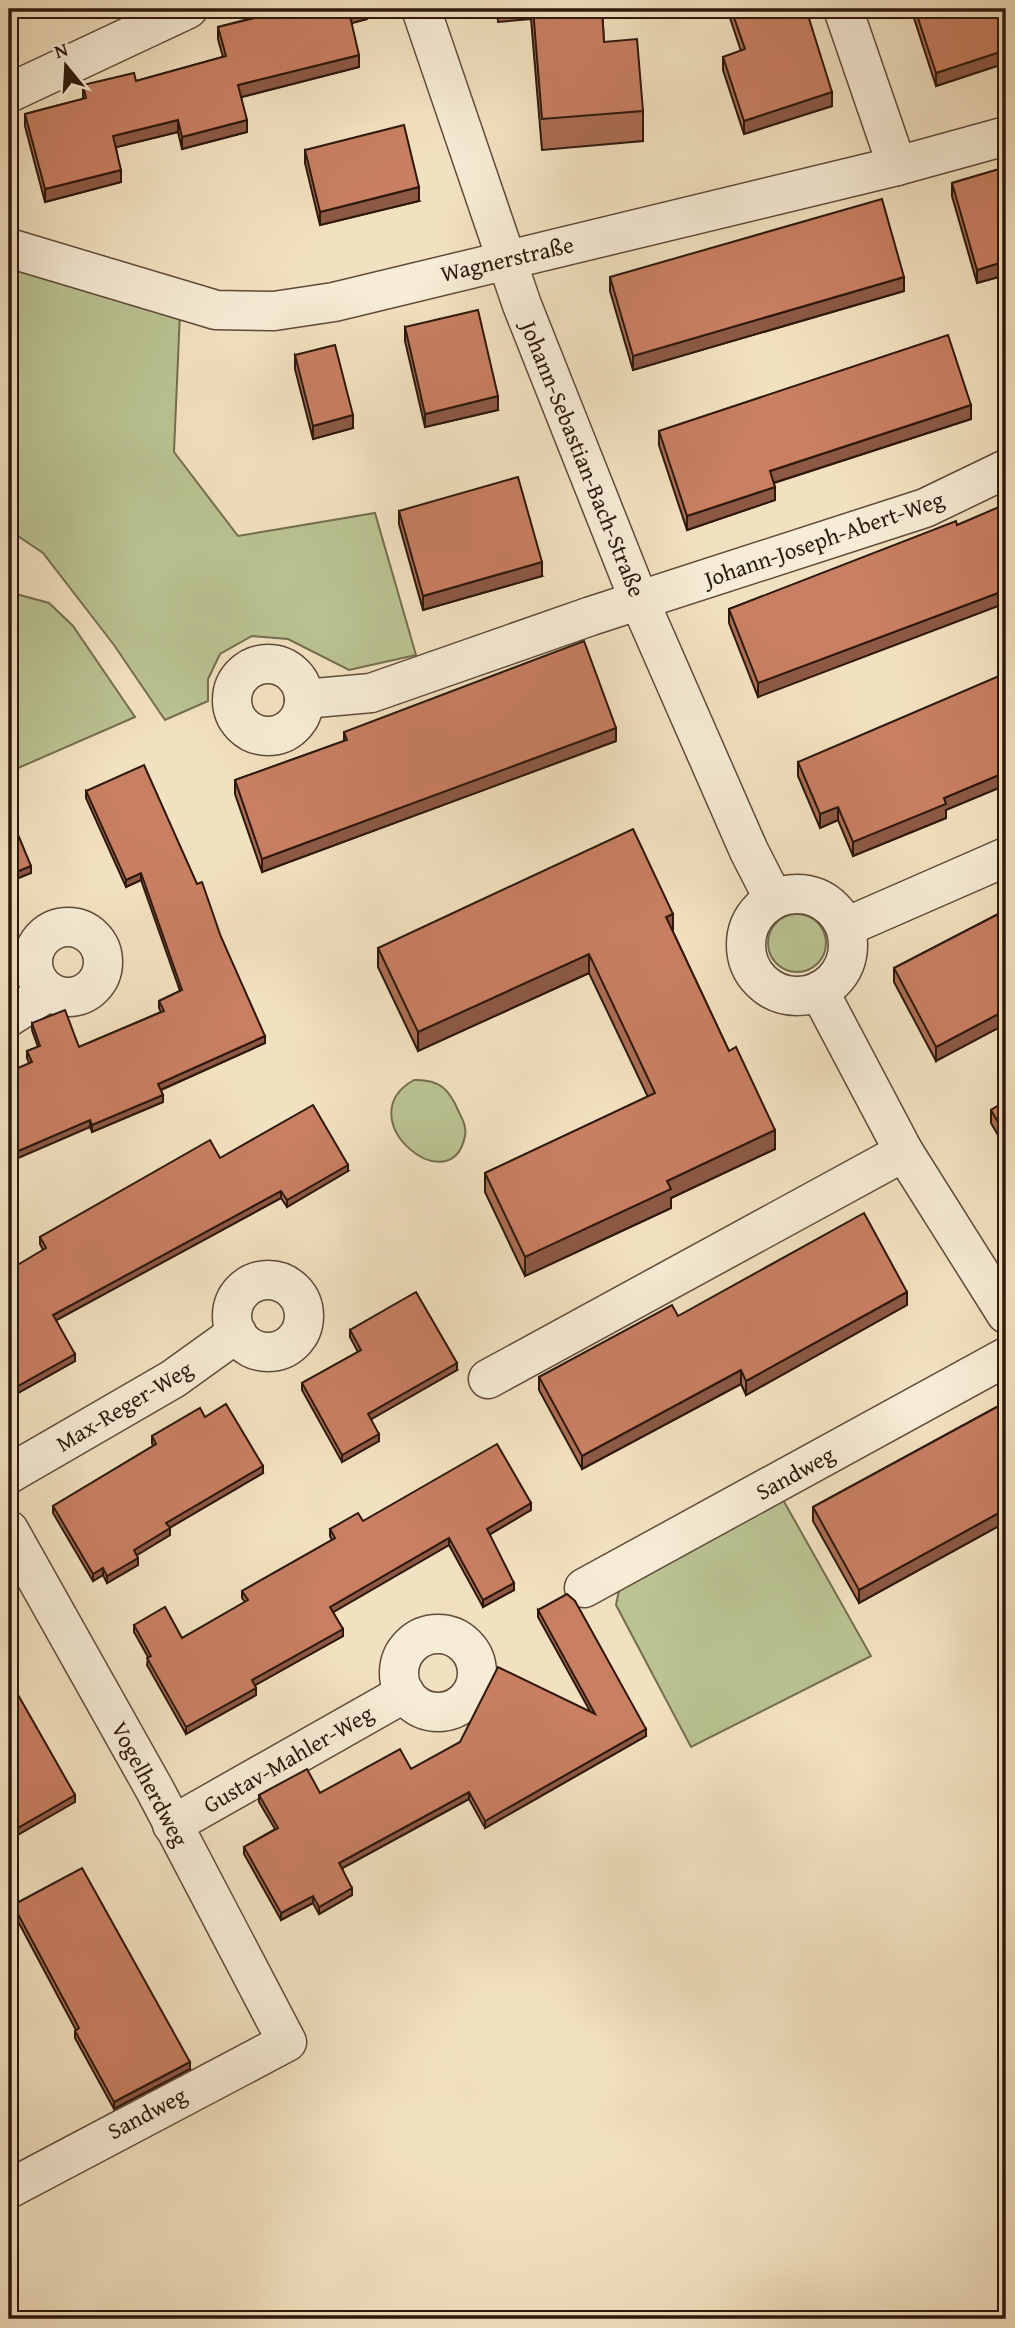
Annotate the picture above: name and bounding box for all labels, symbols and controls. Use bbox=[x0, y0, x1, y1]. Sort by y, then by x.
north arrow bbox=[32, 32, 102, 102]
text: N bbox=[50, 34, 71, 65]
street label: Wagnerstraße bbox=[437, 227, 577, 290]
street label: Johann-Sebastian-Bach-Straße bbox=[512, 313, 654, 602]
street label: Johann-Joseph-Abert-Weg bbox=[697, 482, 949, 596]
street label: Max-Reger-Weg bbox=[49, 1352, 199, 1459]
street label: Sandweg bbox=[749, 1437, 841, 1508]
street label: Gustav-Mahler-Weg bbox=[197, 1696, 379, 1821]
street label: Vogelherdweg bbox=[104, 1715, 198, 1853]
street label: Sandweg bbox=[101, 2078, 193, 2147]

